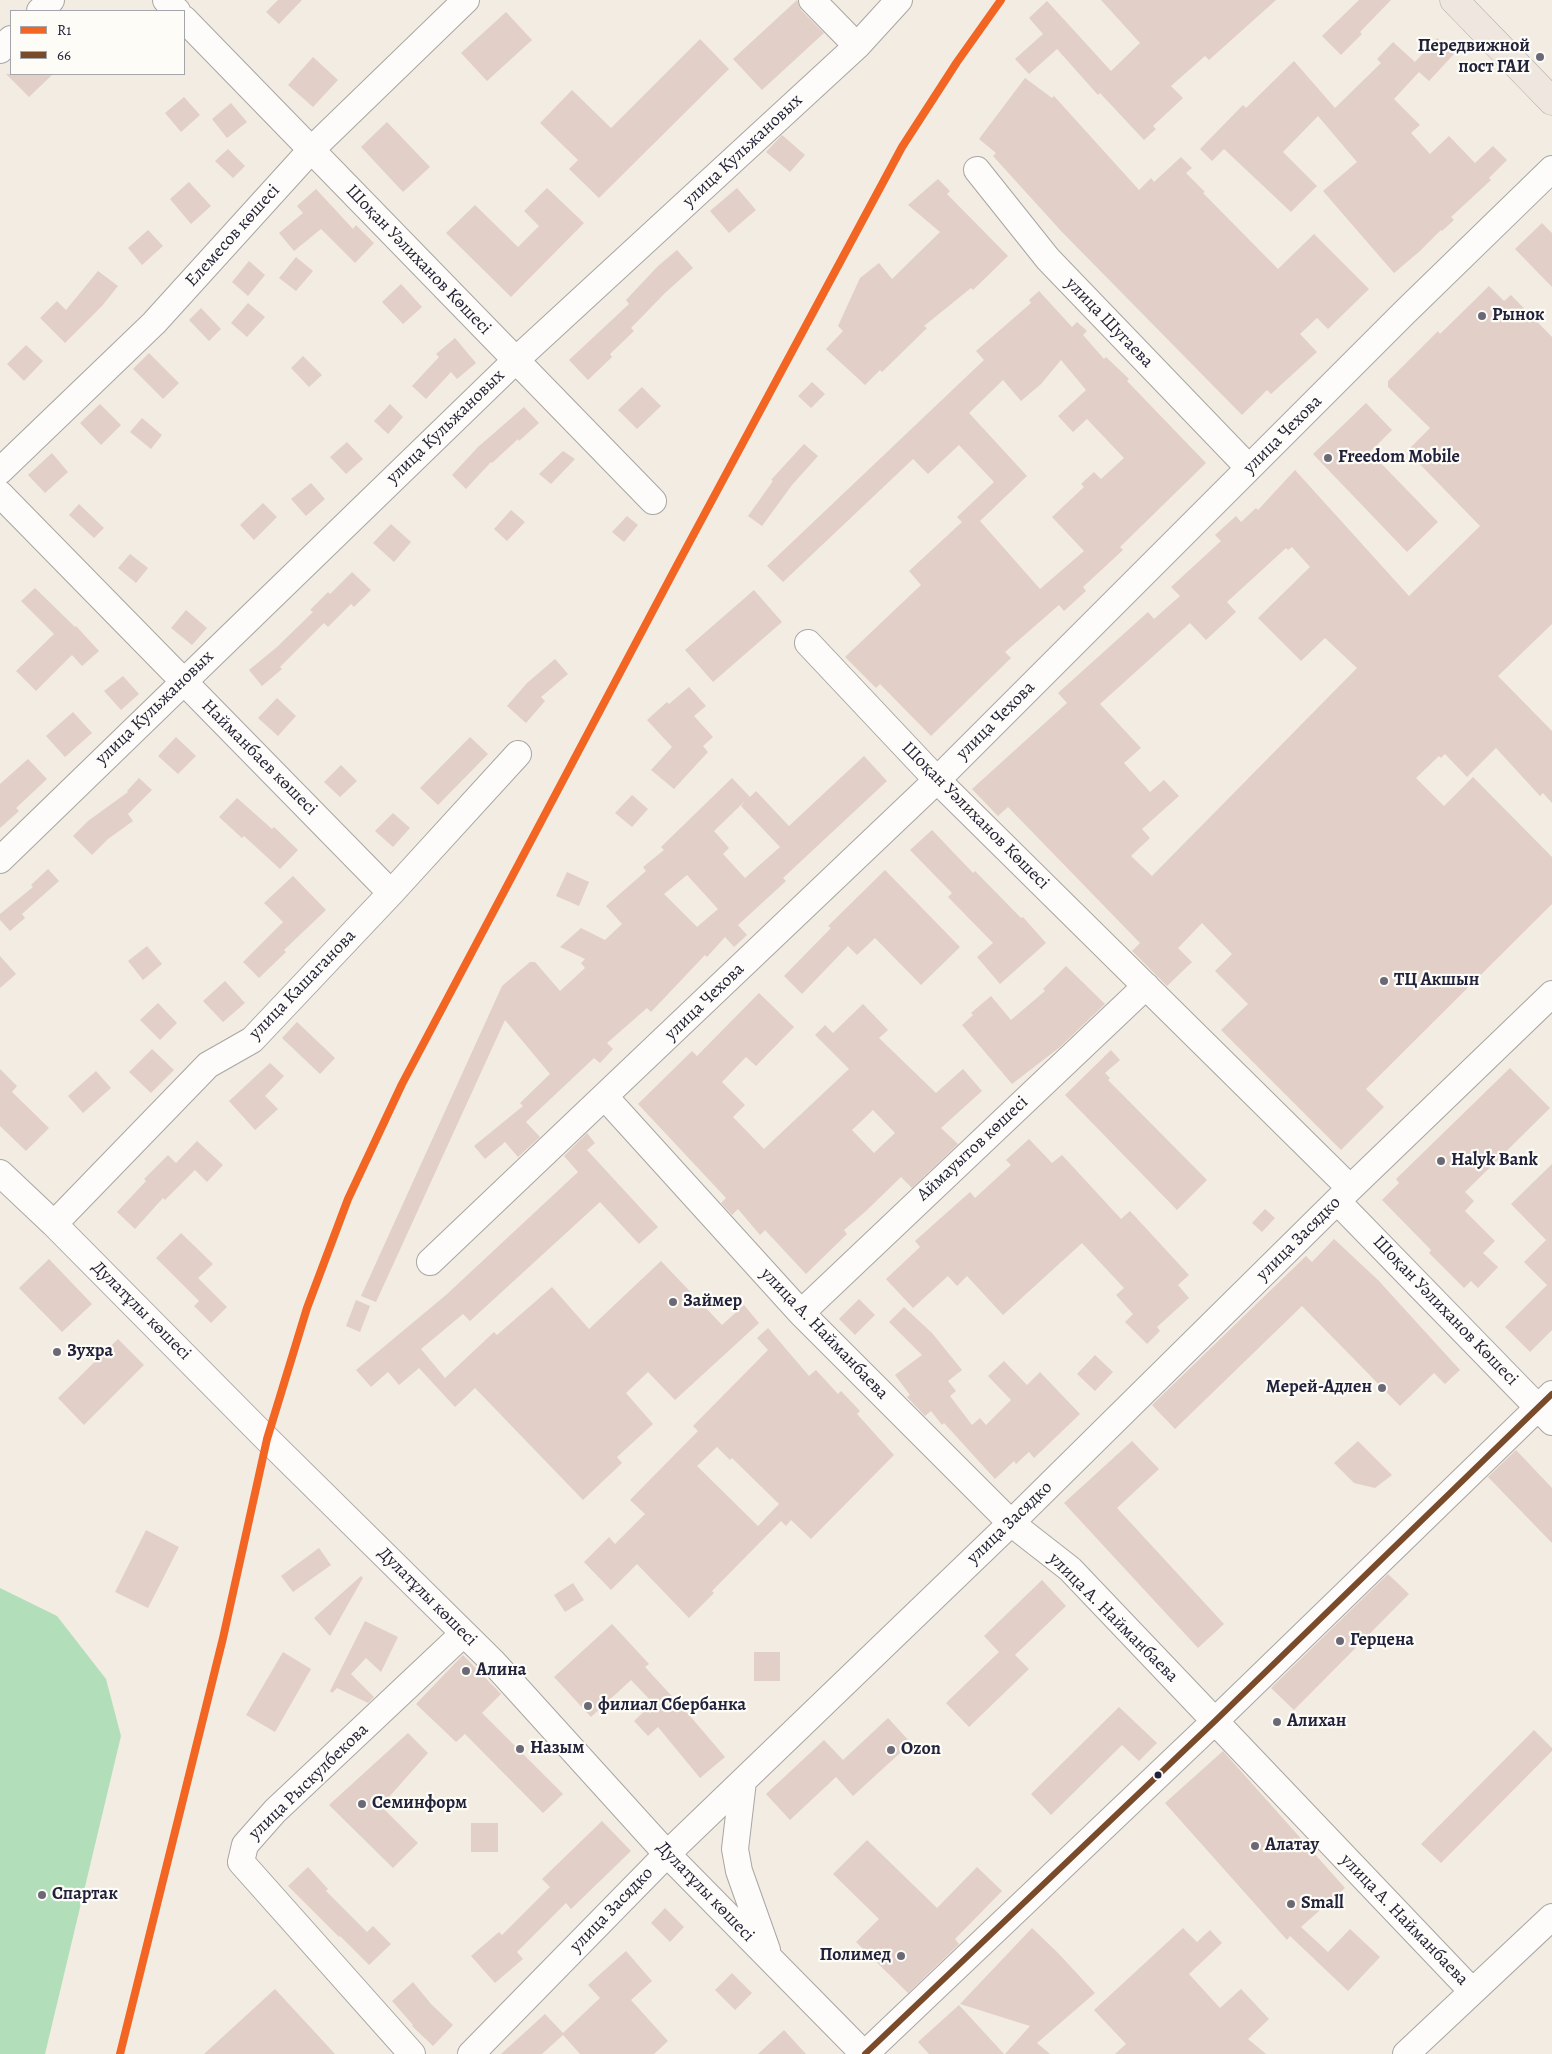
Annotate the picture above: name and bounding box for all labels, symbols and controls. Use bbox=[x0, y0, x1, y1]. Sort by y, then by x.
legend bbox=[10, 10, 185, 75]
text: R1 bbox=[57, 20, 71, 40]
place label: Передвижной пост ГАИ bbox=[1418, 36, 1530, 78]
text: 66 bbox=[57, 45, 71, 65]
marker: Передвижной пост ГАИ bbox=[1534, 51, 1546, 63]
street label: улица Кульжановых bbox=[679, 90, 807, 212]
street label: Елемесов көшесі bbox=[181, 180, 285, 292]
street label: Шоқан Уәлиханов Көшесі bbox=[341, 180, 495, 340]
street label: улица Шугаева bbox=[1061, 273, 1157, 373]
place label: Рынок bbox=[1492, 305, 1544, 327]
marker: Рынок bbox=[1476, 310, 1488, 322]
street label: улица Кульжановых bbox=[382, 365, 510, 489]
street label: улица Чехова bbox=[1239, 391, 1327, 479]
place label: Freedom Mobile bbox=[1338, 447, 1460, 469]
marker: Freedom Mobile bbox=[1322, 452, 1334, 464]
street label: улица Кульжановых bbox=[91, 646, 219, 770]
street label: улица Чехова bbox=[952, 677, 1040, 765]
street label: Найманбаев көшесі bbox=[197, 696, 321, 820]
street label: Шоқан Уәлиханов Көшесі bbox=[897, 738, 1053, 894]
street label: улица Кашаганова bbox=[245, 926, 361, 1044]
street label: улица Чехова bbox=[661, 959, 749, 1045]
place label: ТЦ Акшын bbox=[1394, 970, 1479, 992]
marker: ТЦ Акшын bbox=[1378, 975, 1390, 987]
street label: Аймауытов көшесі bbox=[913, 1092, 1033, 1206]
place label: Halyk Bank bbox=[1451, 1150, 1538, 1172]
marker: Halyk Bank bbox=[1435, 1155, 1447, 1167]
street label: улица Засядко bbox=[1252, 1192, 1346, 1286]
street label: Шоқан Уәлиханов Көшесі bbox=[1368, 1231, 1522, 1391]
street label: Дулатұлы көшесі bbox=[87, 1257, 195, 1365]
street label: улица А. Найманбаева bbox=[756, 1264, 892, 1404]
place label: Займер bbox=[683, 1291, 742, 1313]
marker: Займер bbox=[667, 1296, 679, 1308]
place label: Зухра bbox=[67, 1341, 113, 1363]
marker: Зухра bbox=[51, 1346, 63, 1358]
place label: Мерей-Адлен bbox=[1266, 1377, 1372, 1399]
marker: Мерей-Адлен bbox=[1376, 1382, 1388, 1394]
street label: улица Засядко bbox=[963, 1477, 1057, 1569]
street label: Дулатұлы көшесі bbox=[373, 1543, 481, 1651]
street label: улица А. Найманбаева bbox=[1044, 1549, 1182, 1687]
place label: Герцена bbox=[1350, 1630, 1414, 1652]
marker: Герцена bbox=[1334, 1635, 1346, 1647]
place label: Алина bbox=[476, 1660, 526, 1682]
marker: Алина bbox=[460, 1665, 472, 1677]
place label: филиал Сбербанка bbox=[598, 1695, 746, 1717]
marker: филиал Сбербанка bbox=[582, 1700, 594, 1712]
place label: Алихан bbox=[1287, 1711, 1346, 1733]
marker: Алихан bbox=[1271, 1716, 1283, 1728]
street label: улица Рыскулбекова bbox=[245, 1719, 373, 1845]
place label: Назым bbox=[530, 1738, 584, 1760]
place label: Ozon bbox=[901, 1739, 941, 1761]
marker: Назым bbox=[514, 1743, 526, 1755]
marker: Ozon bbox=[885, 1744, 897, 1756]
unlabelled marker bbox=[1153, 1770, 1163, 1780]
place label: Семинформ bbox=[372, 1793, 467, 1815]
marker: Семинформ bbox=[356, 1798, 368, 1810]
place label: Алатау bbox=[1265, 1835, 1319, 1857]
street label: Дулатұлы көшесі bbox=[652, 1837, 758, 1947]
marker: Алатау bbox=[1249, 1840, 1261, 1852]
street label: улица А. Найманбаева bbox=[1336, 1850, 1472, 1990]
street label: улица Засядко bbox=[566, 1863, 658, 1957]
place label: Спартак bbox=[52, 1884, 118, 1906]
marker: Спартак bbox=[36, 1889, 48, 1901]
place label: Small bbox=[1301, 1893, 1344, 1915]
marker: Small bbox=[1285, 1898, 1297, 1910]
place label: Полимед bbox=[820, 1945, 891, 1967]
marker: Полимед bbox=[895, 1950, 907, 1962]

